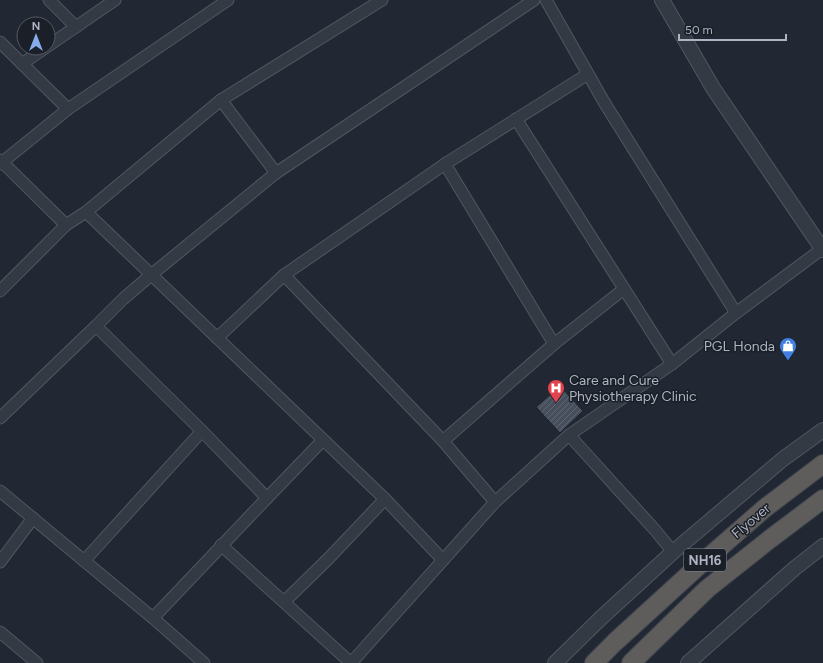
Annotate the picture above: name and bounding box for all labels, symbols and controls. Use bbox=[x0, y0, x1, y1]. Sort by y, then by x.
north arrow bbox=[16, 16, 56, 56]
scale bar bbox=[679, 16, 786, 42]
text: N bbox=[32, 20, 40, 33]
text: 50 m bbox=[685, 23, 713, 37]
shop icon: PGL Honda bbox=[778, 336, 798, 361]
place label: PGL Honda bbox=[704, 338, 775, 355]
place label: Care and Cure Physiotherapy Clinic bbox=[569, 372, 697, 405]
hospital icon: Care and Cure Physiotherapy Clinic bbox=[546, 378, 566, 403]
street label: Flyover bbox=[728, 500, 774, 542]
road number: NH16 bbox=[684, 549, 726, 571]

